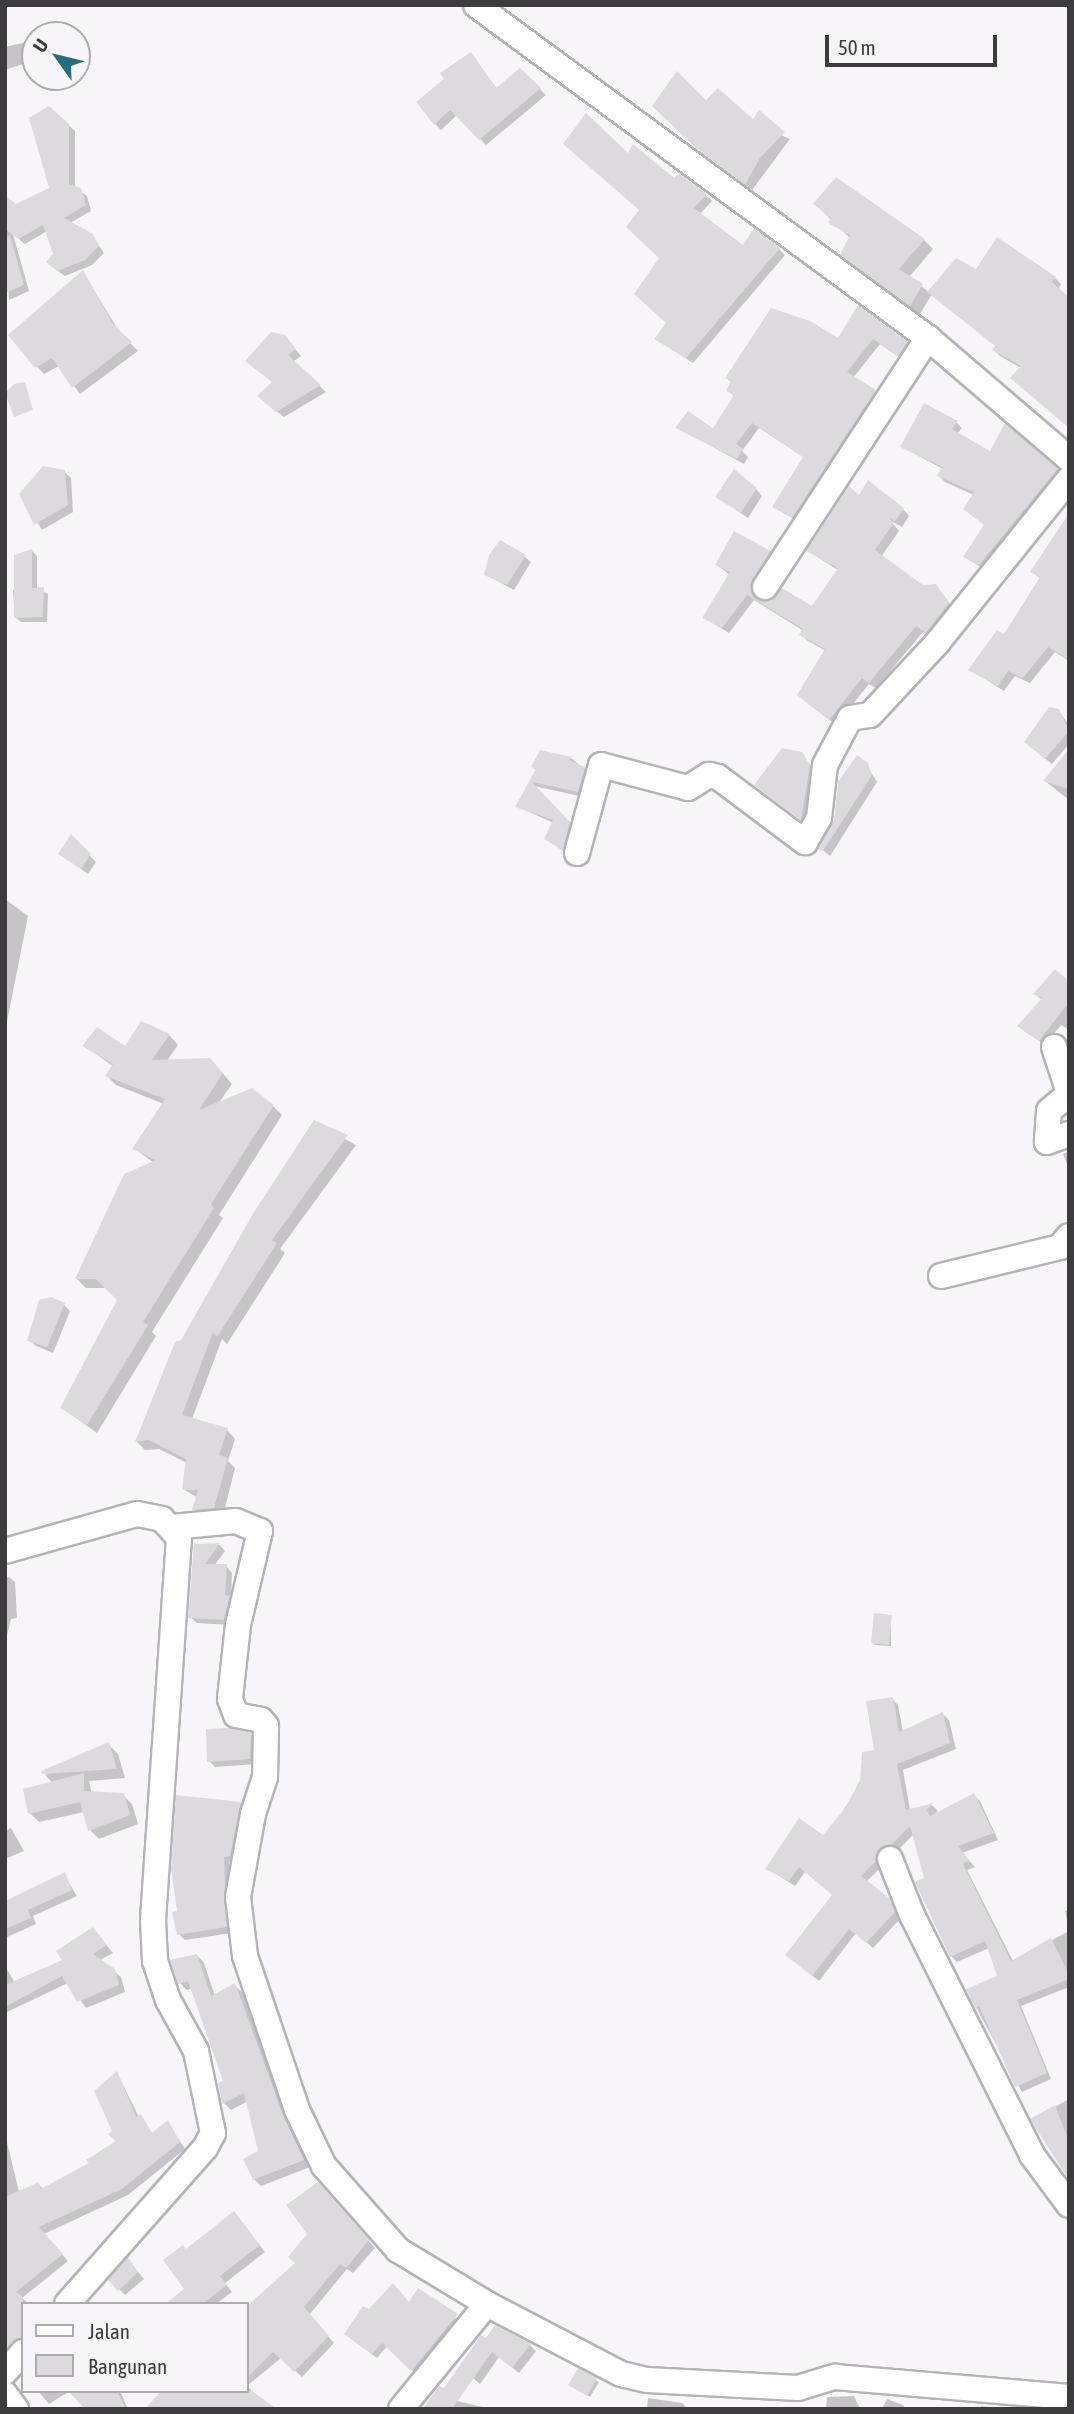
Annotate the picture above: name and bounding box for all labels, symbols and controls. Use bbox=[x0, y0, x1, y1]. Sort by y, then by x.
north arrow bbox=[21, 21, 91, 91]
scale bar bbox=[829, 21, 1000, 65]
text: U bbox=[28, 35, 53, 56]
text: 50 m bbox=[838, 35, 876, 59]
legend bbox=[21, 2302, 248, 2393]
text: Jalan bbox=[88, 2319, 130, 2343]
text: Bangunan bbox=[88, 2354, 167, 2378]

